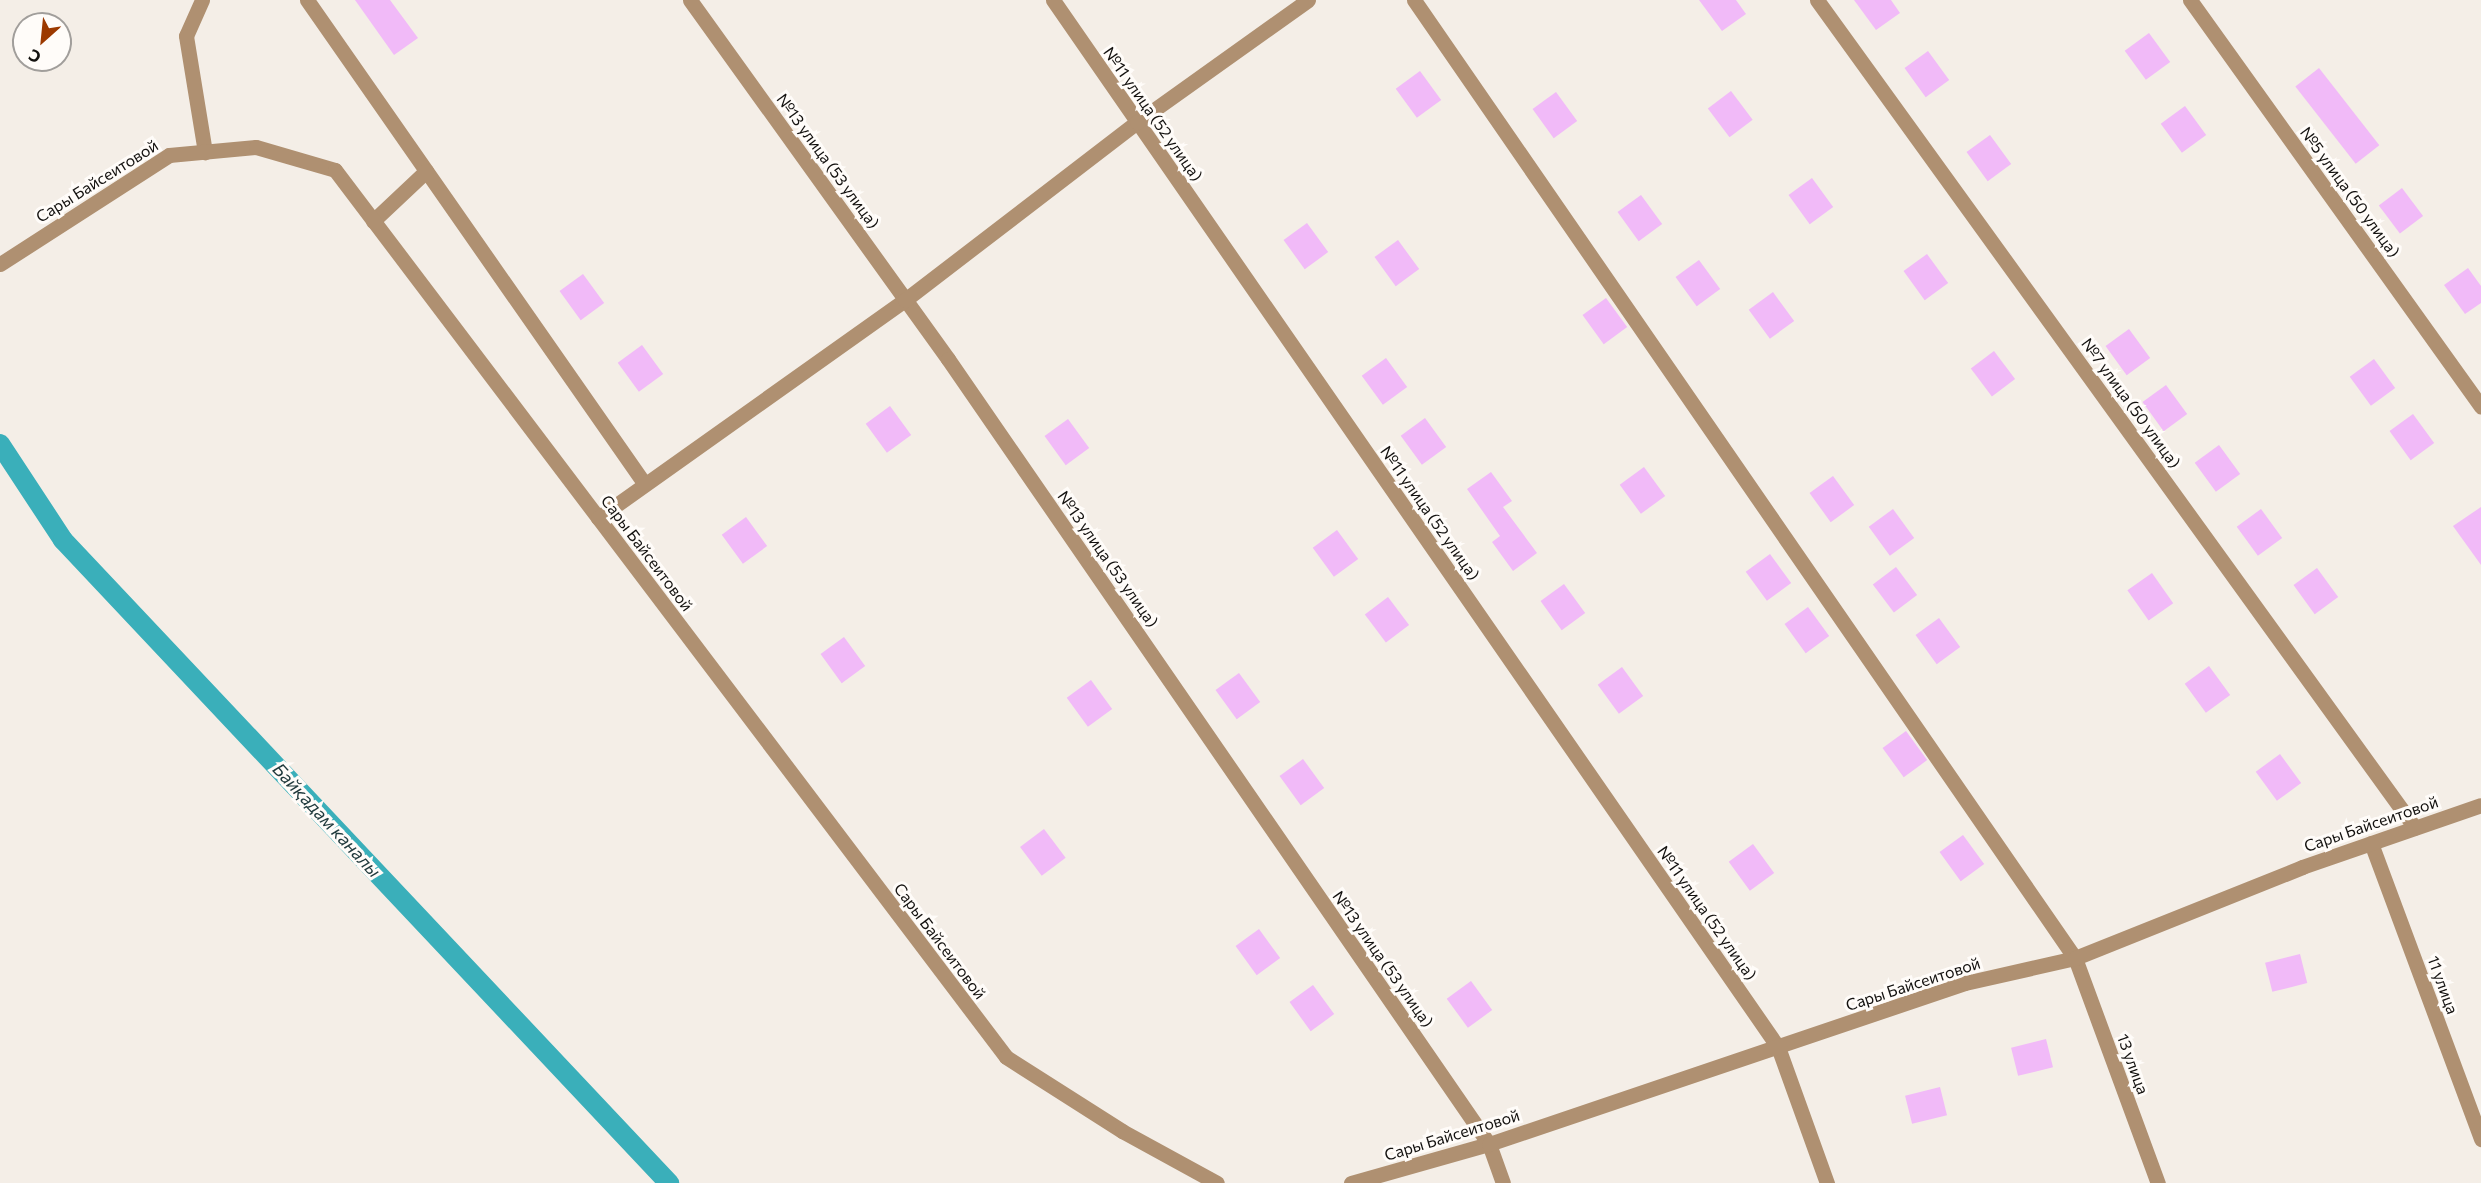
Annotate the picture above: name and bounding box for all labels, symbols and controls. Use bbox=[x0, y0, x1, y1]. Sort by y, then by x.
north arrow bbox=[12, 12, 72, 72]
street label: №11 улица (52 улица) bbox=[1099, 43, 1207, 185]
text: С bbox=[25, 46, 44, 68]
street label: №13 улица (53 улица) bbox=[773, 90, 883, 232]
street label: №5 улица (50 улица) bbox=[2296, 123, 2404, 261]
street label: Сары Байсеитовой bbox=[32, 136, 162, 226]
street label: №7 улица (50 улица) bbox=[2077, 334, 2185, 472]
street label: №11 улица (52 улица) bbox=[1376, 442, 1484, 584]
street label: №13 улица (53 улица) bbox=[1054, 487, 1162, 631]
street label: Сары Байсеитовой bbox=[597, 491, 697, 615]
water label: Байқадам каналы bbox=[268, 758, 386, 882]
street label: Сары Байсеитовой bbox=[2301, 792, 2441, 856]
street label: №11 улица (52 улица) bbox=[1653, 842, 1761, 984]
street label: Сары Байсеитовой bbox=[890, 879, 990, 1003]
street label: №13 улица (53 улица) bbox=[1329, 887, 1437, 1031]
street label: Сары Байсеитовой bbox=[1843, 953, 1983, 1015]
street label: 11 улица bbox=[2424, 953, 2462, 1017]
street label: 13 улица bbox=[2113, 1031, 2153, 1097]
street label: Сары Байсеитовой bbox=[1382, 1105, 1522, 1165]

